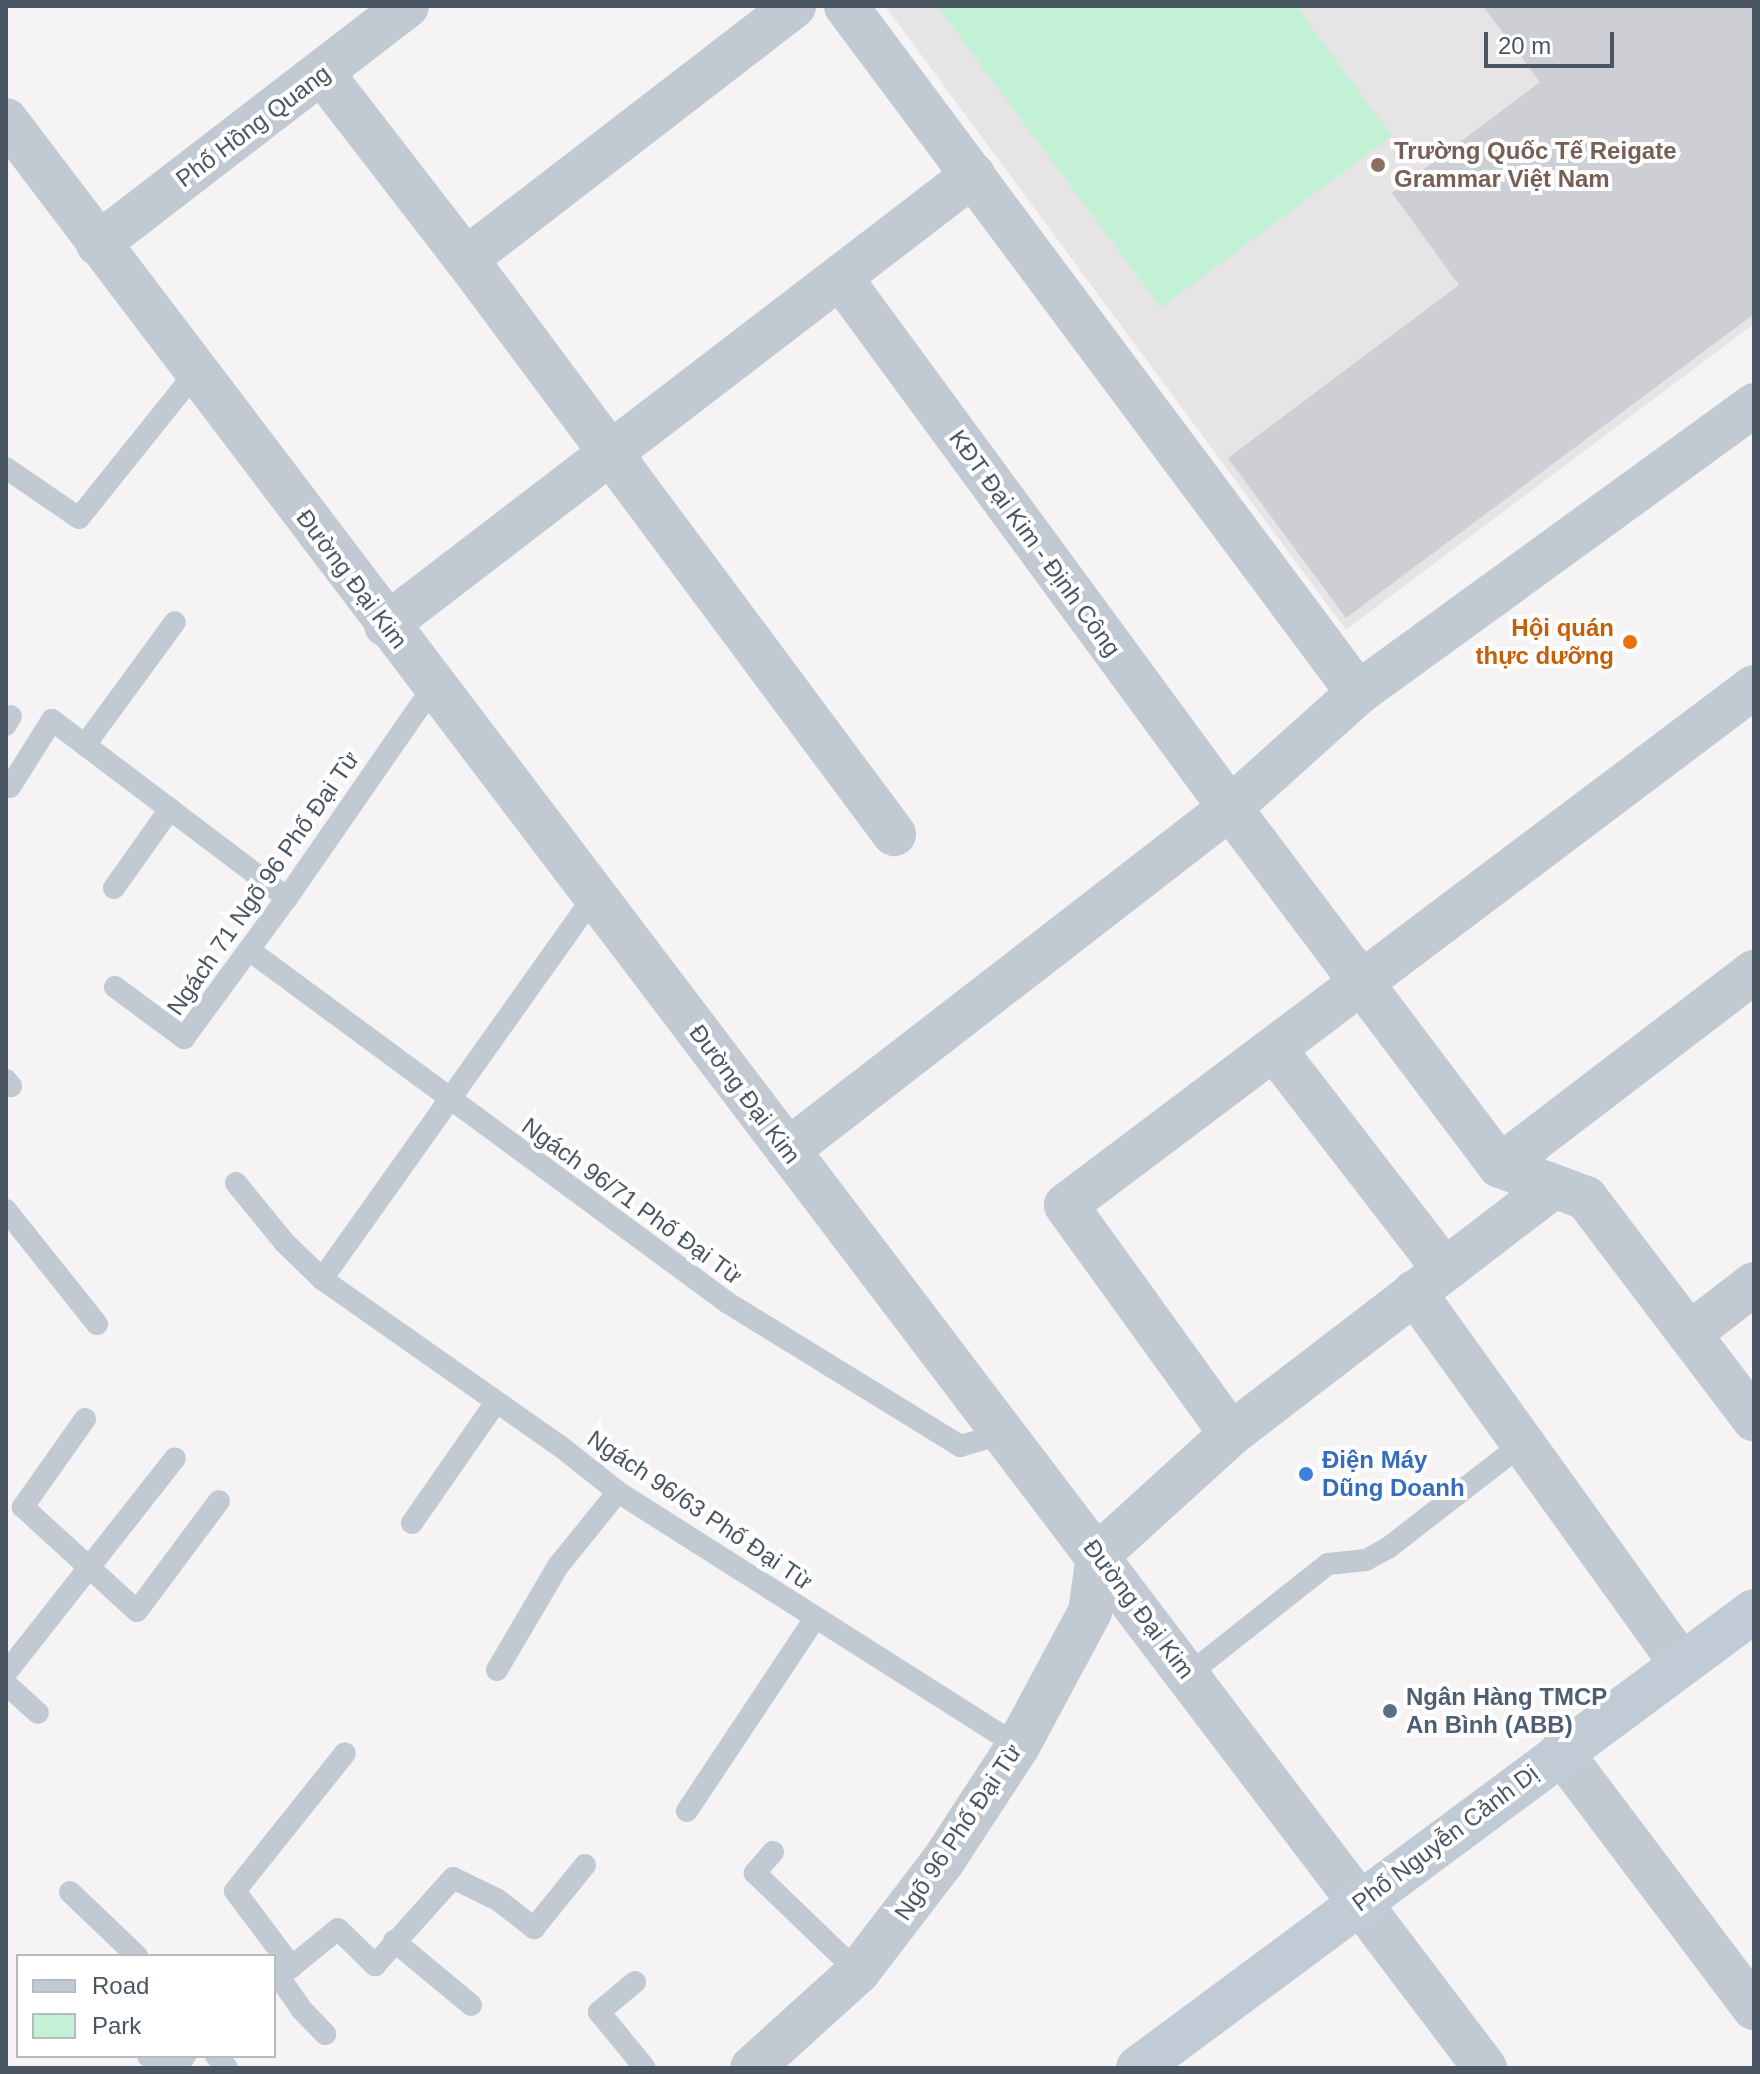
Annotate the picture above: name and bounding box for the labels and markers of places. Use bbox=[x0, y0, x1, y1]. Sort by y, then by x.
place label: Trường Quốc Tế Reigate Grammar Việt Nam bbox=[1394, 137, 1676, 193]
marker: Trường Quốc Tế Reigate Grammar Việt Nam bbox=[1369, 156, 1387, 174]
place label: Hội quán thực dưỡng bbox=[1476, 614, 1614, 670]
marker: Hội quán thực dưỡng bbox=[1621, 633, 1639, 651]
place label: Điện Máy Dũng Doanh bbox=[1322, 1446, 1465, 1502]
marker: Điện Máy Dũng Doanh bbox=[1297, 1465, 1315, 1483]
place label: Ngân Hàng TMCP An Bình (ABB) bbox=[1406, 1683, 1607, 1739]
marker: Ngân Hàng TMCP An Bình (ABB) bbox=[1381, 1702, 1399, 1720]

